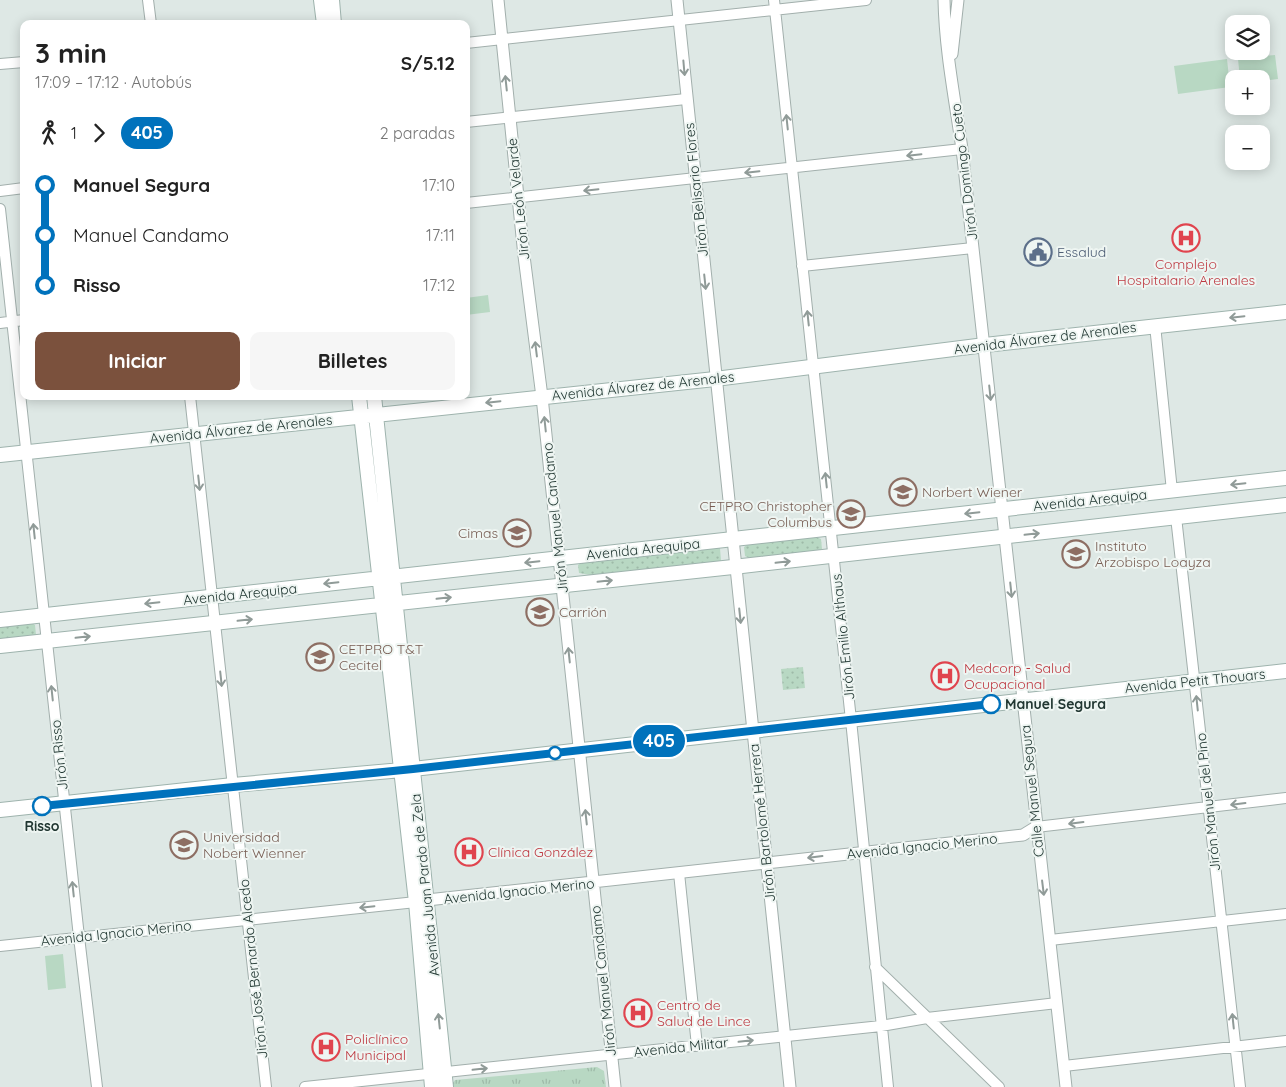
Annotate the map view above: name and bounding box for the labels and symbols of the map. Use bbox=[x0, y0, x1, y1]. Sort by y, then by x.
one-way arrow bbox=[679, 60, 688, 76]
one-way arrow bbox=[501, 75, 511, 91]
street label: Jirón Domingo Cueto bbox=[947, 102, 981, 242]
one-way arrow bbox=[782, 114, 792, 130]
street label: Jirón Belisario Flores bbox=[680, 122, 712, 258]
street label: Jirón León Velarde bbox=[503, 137, 533, 261]
one-way arrow bbox=[906, 150, 922, 160]
one-way arrow bbox=[745, 167, 761, 177]
one-way arrow bbox=[583, 185, 599, 195]
hospital icon: Complejo Hospitalario Arenales bbox=[1171, 223, 1201, 253]
public building icon: Essalud bbox=[1023, 237, 1053, 267]
place label: Essalud bbox=[1057, 243, 1106, 261]
place label: Complejo Hospitalario Arenales bbox=[1117, 255, 1255, 289]
one-way arrow bbox=[700, 274, 710, 290]
one-way arrow bbox=[803, 310, 813, 326]
one-way arrow bbox=[1230, 312, 1246, 322]
street label: Avenida Álvarez de Arenales bbox=[953, 318, 1137, 358]
one-way arrow bbox=[531, 341, 541, 357]
street label: Avenida Álvarez de Arenales bbox=[551, 367, 735, 405]
one-way arrow bbox=[985, 385, 995, 401]
one-way arrow bbox=[485, 397, 501, 407]
street label: Avenida Álvarez de Arenales bbox=[149, 410, 333, 448]
one-way arrow bbox=[540, 416, 549, 432]
street label: Jirón Manuel Candamo bbox=[538, 442, 572, 594]
one-way arrow bbox=[821, 472, 831, 488]
one-way arrow bbox=[194, 474, 204, 490]
school or university icon: Norbert Wiener bbox=[888, 477, 918, 507]
one-way arrow bbox=[1230, 479, 1246, 489]
place label: Norbert Wiener bbox=[922, 483, 1023, 501]
street label: Avenida Arequipa bbox=[1032, 485, 1148, 515]
place label: CETPRO Christopher Columbus bbox=[699, 497, 833, 531]
school or university icon: CETPRO Christopher Columbus bbox=[836, 499, 866, 529]
one-way arrow bbox=[964, 508, 980, 518]
school or university icon: Cimas bbox=[502, 518, 532, 548]
one-way arrow bbox=[29, 523, 39, 539]
place label: Cimas bbox=[458, 524, 498, 542]
one-way arrow bbox=[1024, 529, 1040, 539]
street label: Avenida Arequipa bbox=[585, 534, 701, 564]
place label: Instituto Arzobispo Loayza bbox=[1095, 537, 1211, 571]
school or university icon: Instituto Arzobispo Loayza bbox=[1061, 539, 1091, 569]
one-way arrow bbox=[524, 557, 540, 566]
one-way arrow bbox=[775, 557, 791, 567]
street label: Jirón Emilio Althaus bbox=[827, 573, 859, 701]
one-way arrow bbox=[597, 576, 613, 586]
street label: Avenida Arequipa bbox=[182, 579, 298, 609]
one-way arrow bbox=[323, 579, 339, 588]
one-way arrow bbox=[1006, 581, 1016, 597]
one-way arrow bbox=[435, 593, 451, 603]
school or university icon: Carrión bbox=[525, 597, 555, 627]
one-way arrow bbox=[144, 598, 160, 608]
place label: Carrión bbox=[559, 603, 607, 621]
one-way arrow bbox=[735, 607, 745, 623]
one-way arrow bbox=[237, 615, 253, 625]
one-way arrow bbox=[75, 632, 91, 642]
place label: CETPRO T&T Cecitel bbox=[339, 640, 423, 674]
school or university icon: CETPRO T&T Cecitel bbox=[305, 642, 335, 672]
one-way arrow bbox=[564, 648, 574, 664]
place label: Medcorp - Salud Ocupacional bbox=[964, 659, 1071, 693]
hospital icon: Medcorp - Salud Ocupacional bbox=[930, 661, 960, 691]
street label: Avenida Petit Thouars bbox=[1124, 665, 1266, 697]
one-way arrow bbox=[216, 671, 226, 687]
one-way arrow bbox=[47, 685, 57, 701]
marker: Manuel Segura bbox=[981, 694, 1001, 714]
place label: Manuel Segura bbox=[1005, 695, 1106, 713]
one-way arrow bbox=[1192, 695, 1202, 711]
street label: Jirón Risso bbox=[46, 719, 72, 791]
street label: Calle Manuel Segura bbox=[1016, 724, 1048, 858]
line badge: 405 bbox=[630, 725, 688, 757]
street label: Jirón Manuel del Pino bbox=[1192, 732, 1224, 872]
street label: Jirón Bartolomé Herrera bbox=[745, 743, 779, 903]
unlabelled marker bbox=[548, 746, 562, 760]
street label: Avenida Juan Pardo de Zela bbox=[406, 793, 444, 977]
marker: Risso bbox=[32, 796, 52, 816]
one-way arrow bbox=[1230, 799, 1246, 809]
one-way arrow bbox=[581, 809, 591, 825]
place label: Risso bbox=[24, 817, 60, 835]
one-way arrow bbox=[1068, 818, 1084, 828]
place label: Universidad Nobert Wienner bbox=[203, 828, 307, 862]
street label: Avenida Ignacio Merino bbox=[846, 829, 998, 863]
school or university icon: Universidad Nobert Wienner bbox=[169, 830, 199, 860]
hospital icon: Clínica González bbox=[454, 837, 484, 867]
place label: Clínica González bbox=[488, 843, 593, 861]
one-way arrow bbox=[808, 852, 824, 862]
street label: Avenida Ignacio Merino bbox=[443, 874, 595, 908]
street label: Jirón José Bernardo Alcedo bbox=[235, 878, 271, 1060]
one-way arrow bbox=[1038, 880, 1048, 896]
one-way arrow bbox=[68, 881, 78, 897]
one-way arrow bbox=[359, 902, 375, 912]
street label: Jirón Manuel Candamo bbox=[586, 905, 620, 1057]
street label: Avenida Ignacio Merino bbox=[40, 916, 192, 950]
place label: Centro de Salud de Lince bbox=[657, 996, 751, 1030]
hospital icon: Centro de Salud de Lince bbox=[623, 998, 653, 1028]
one-way arrow bbox=[434, 1013, 444, 1029]
one-way arrow bbox=[1228, 1013, 1238, 1029]
place label: Policlínico Municipal bbox=[345, 1030, 408, 1064]
hospital icon: Policlínico Municipal bbox=[311, 1032, 341, 1062]
street label: Avenida Militar bbox=[633, 1033, 730, 1061]
one-way arrow bbox=[737, 1036, 753, 1046]
one-way arrow bbox=[471, 1064, 487, 1073]

